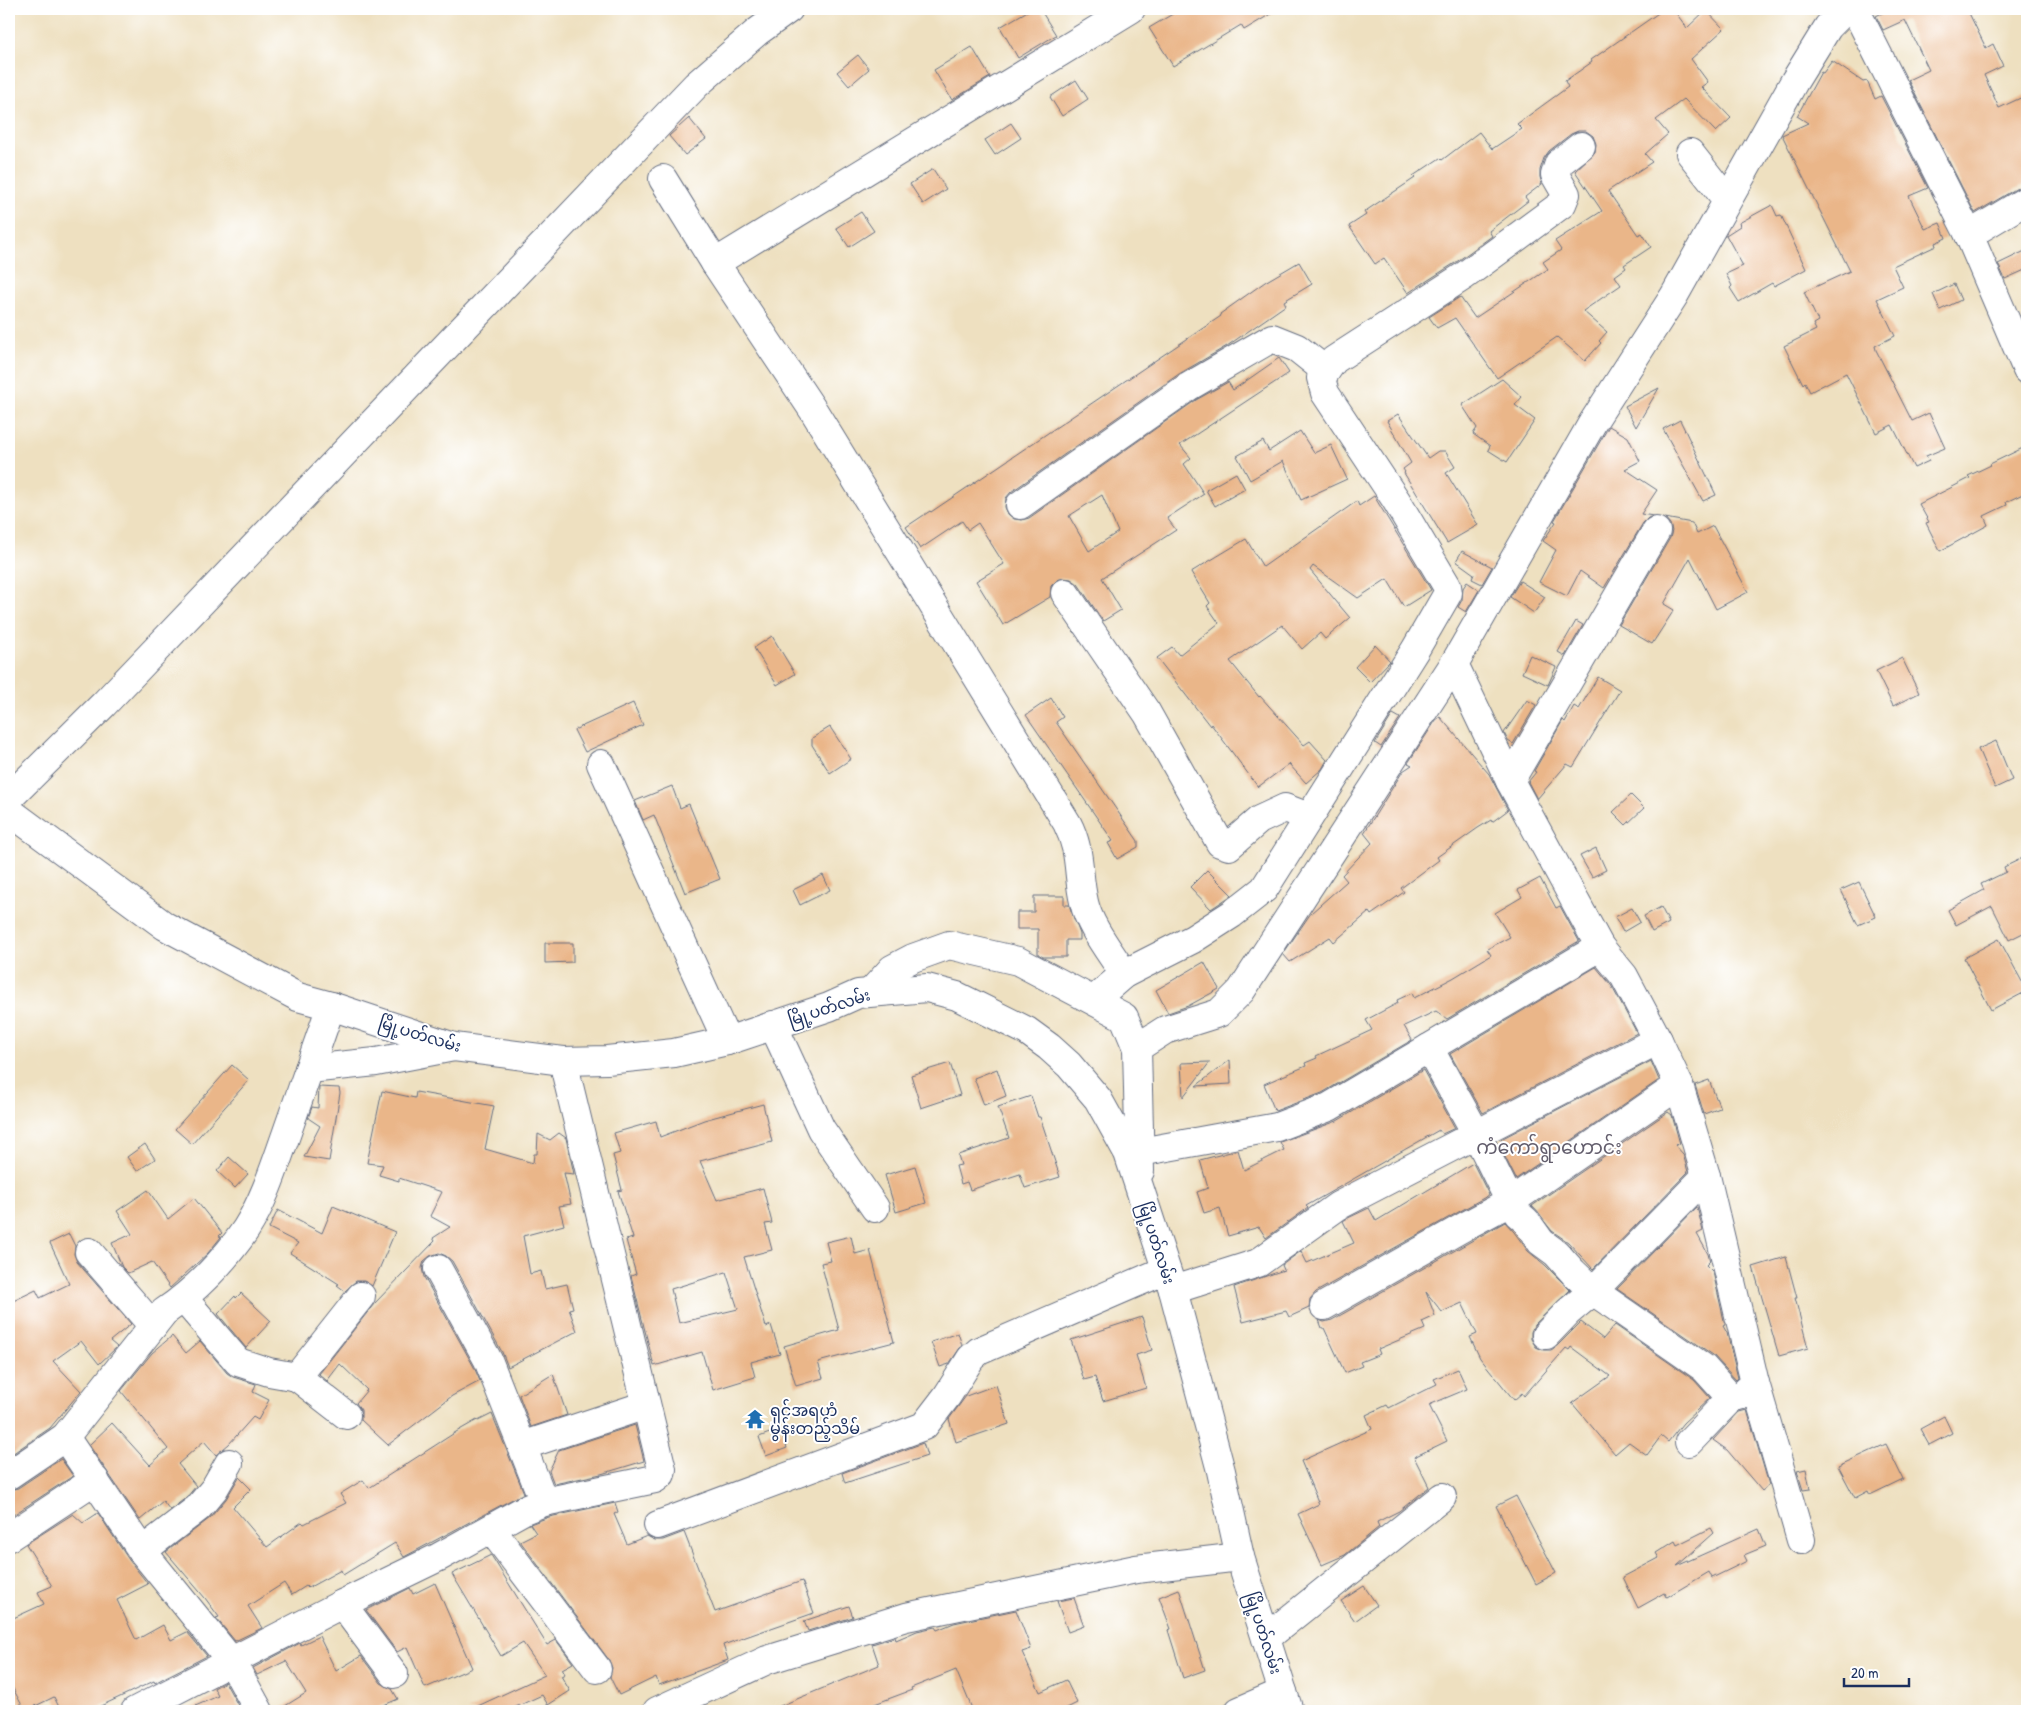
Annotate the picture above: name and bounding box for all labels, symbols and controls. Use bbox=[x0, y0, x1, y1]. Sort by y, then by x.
street label: မြို့ပတ်လမ်း bbox=[785, 983, 874, 1033]
street label: မြို့ပတ်လမ်း bbox=[375, 1011, 464, 1060]
district label: ကံကော်ရွာဟောင်း bbox=[1476, 1133, 1622, 1163]
street label: မြို့ပတ်လမ်း bbox=[1131, 1199, 1181, 1288]
place label: ရှင်အရဟံ မွန်းတည့်သိမ် bbox=[770, 1399, 860, 1442]
temple icon: ရှင်အရဟံ မွန်းတည့်သိမ် bbox=[744, 1408, 766, 1430]
street label: မြို့ပတ်လမ်း bbox=[1238, 1589, 1288, 1678]
scale bar bbox=[1844, 1655, 1908, 1687]
text: 20 m bbox=[1851, 1662, 1878, 1683]

